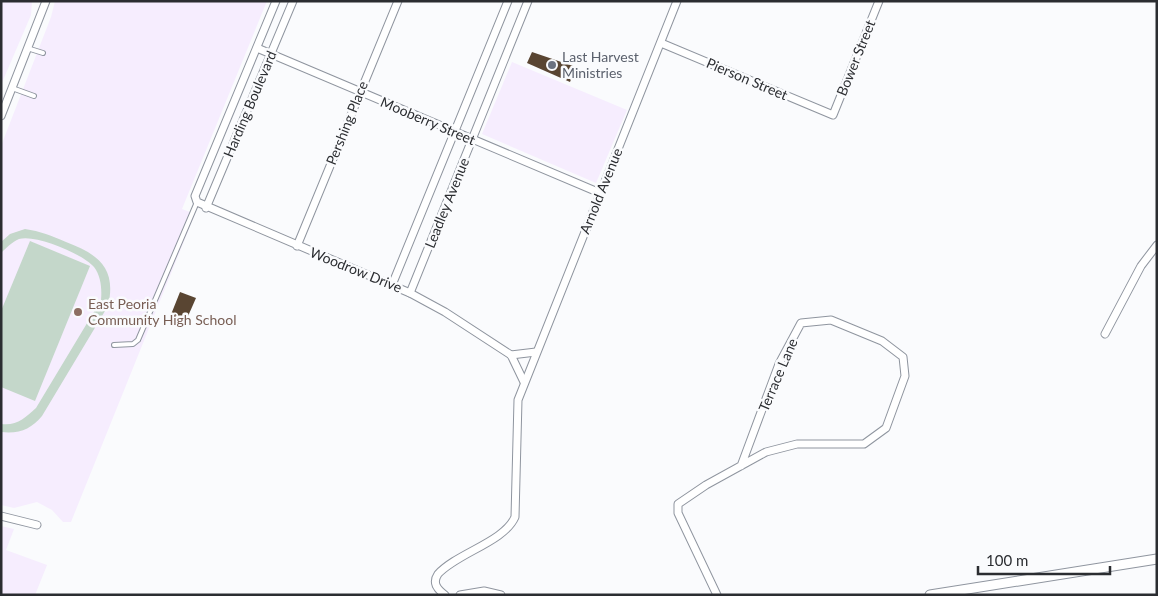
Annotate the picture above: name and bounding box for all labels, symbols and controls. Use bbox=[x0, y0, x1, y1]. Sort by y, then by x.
street label: Bower Street bbox=[833, 17, 878, 98]
street label: Harding Boulevard bbox=[219, 48, 280, 160]
place label: Last Harvest Ministries bbox=[562, 48, 639, 81]
street label: Pierson Street bbox=[704, 54, 790, 103]
marker: Last Harvest Ministries bbox=[546, 59, 558, 71]
street label: Pershing Place bbox=[322, 78, 371, 167]
street label: Mooberry Street bbox=[378, 93, 478, 148]
street label: Arnold Avenue bbox=[576, 145, 625, 236]
street label: Leadley Avenue bbox=[421, 155, 472, 250]
street label: Woodrow Drive bbox=[308, 243, 405, 296]
place label: East Peoria Community High School bbox=[88, 295, 236, 328]
marker: East Peoria Community High School bbox=[72, 306, 84, 318]
street label: Terrace Lane bbox=[755, 336, 801, 414]
scale bar bbox=[978, 544, 1110, 576]
text: 100 m bbox=[986, 551, 1028, 569]

